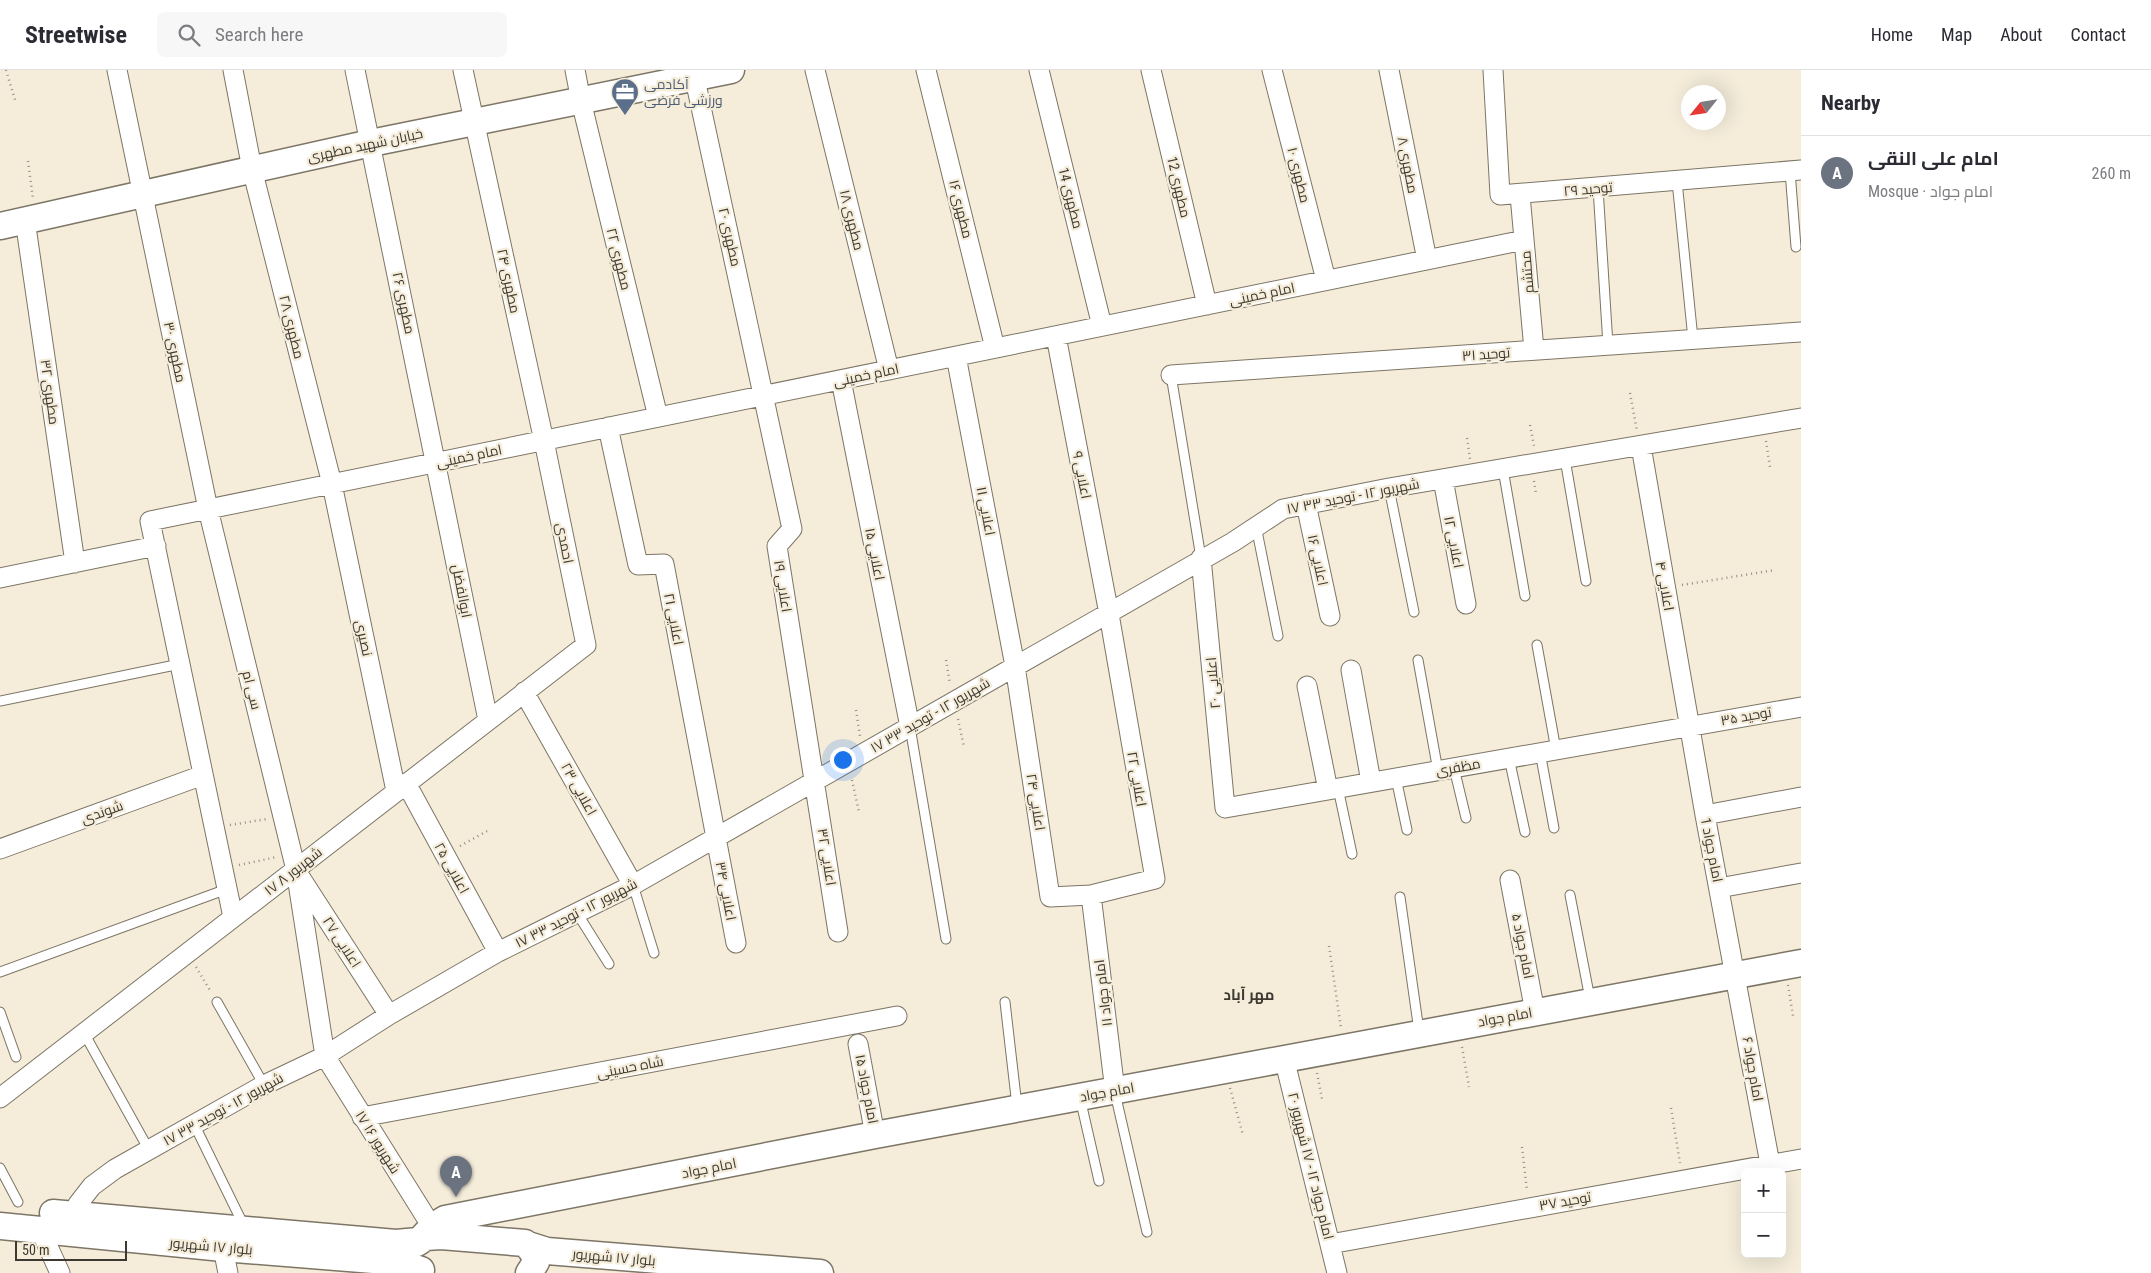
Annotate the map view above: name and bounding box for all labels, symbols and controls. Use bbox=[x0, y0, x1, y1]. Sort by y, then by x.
search box bbox=[157, 12, 507, 57]
text: Streetwise bbox=[25, 21, 127, 49]
icon: search bbox=[175, 21, 203, 49]
text: Search here bbox=[215, 23, 303, 46]
text: Home bbox=[1871, 24, 1913, 45]
text: Map bbox=[1941, 24, 1972, 45]
text: About bbox=[2000, 24, 2042, 45]
text: Contact bbox=[2070, 24, 2126, 45]
place label: آکادمی ورزشی فرضی bbox=[644, 76, 723, 108]
office icon: آکادمی ورزشی فرضی bbox=[610, 77, 640, 116]
north arrow bbox=[1681, 85, 1726, 130]
text: Nearby bbox=[1821, 91, 1880, 115]
street label: خیابان شهید مطهری bbox=[306, 125, 424, 165]
street label: مطهری ۸ bbox=[1395, 135, 1421, 195]
street label: مطهری ۱۰ bbox=[1284, 146, 1314, 204]
text: امام علی النقی bbox=[1868, 147, 1999, 170]
street label: مطهری 12 bbox=[1164, 155, 1194, 219]
text: A bbox=[1832, 164, 1842, 183]
text: 260 m bbox=[2092, 164, 2131, 183]
street label: مطهری 14 bbox=[1056, 166, 1086, 230]
street label: مطهری ۱۶ bbox=[946, 178, 976, 240]
street label: توحید ۲۹ bbox=[1563, 179, 1613, 199]
text: Mosque · امام جواد bbox=[1868, 182, 1993, 201]
street label: مطهری ۱۸ bbox=[837, 188, 867, 252]
street label: مطهری ۲۰ bbox=[716, 206, 744, 268]
street label: مطهری ۲۲ bbox=[604, 226, 634, 292]
street label: مطهری ۲۴ bbox=[494, 247, 524, 315]
street label: محتشم bbox=[1517, 250, 1539, 294]
street label: مطهری ۲۶ bbox=[390, 271, 418, 335]
street label: امام خمینی bbox=[1228, 279, 1297, 311]
street label: مطهری ۲۸ bbox=[276, 294, 308, 360]
street label: مطهری ۳۰ bbox=[161, 320, 189, 384]
street label: توحید ۳۱ bbox=[1461, 344, 1511, 364]
street label: مطهری ۳۲ bbox=[38, 358, 62, 426]
street label: امام خمینی bbox=[832, 360, 901, 392]
street label: امام خمینی bbox=[435, 441, 504, 473]
street label: اعلایی ۹ bbox=[1070, 450, 1094, 500]
street label: ۱۷ شهریور ۱۲ - توحید ۳۳ bbox=[1285, 475, 1421, 517]
street label: اعلایی ۱۱ bbox=[973, 485, 999, 537]
street label: اعلایی ۱۲ bbox=[1441, 515, 1467, 569]
street label: احمدی bbox=[553, 521, 577, 565]
street label: اعلایی ۱۵ bbox=[862, 527, 888, 581]
street label: اعلایی ۱۶ bbox=[1305, 533, 1331, 587]
street label: اعلایی ۱۹ bbox=[771, 559, 795, 613]
street label: اعلایی ۴ bbox=[1653, 560, 1677, 612]
street label: ابوالفضل bbox=[449, 563, 475, 619]
street label: اعلایی ۲۱ bbox=[661, 592, 687, 646]
street label: نصیری bbox=[352, 618, 376, 658]
street label: اعلایی ۲۰ bbox=[1203, 657, 1223, 709]
street label: سی ام bbox=[237, 669, 265, 712]
street label: ۱۷ شهریور ۱۲ - توحید ۳۳ bbox=[868, 674, 992, 756]
street label: توحید ۳۵ bbox=[1719, 704, 1773, 728]
your location bbox=[830, 747, 856, 773]
street label: اعلایی ۲۲ bbox=[1124, 750, 1150, 808]
street label: مظفری bbox=[1434, 755, 1482, 779]
street label: اعلایی ۲۳ bbox=[558, 760, 600, 818]
street label: اعلایی ۲۴ bbox=[1024, 772, 1048, 832]
street label: شوندی bbox=[79, 797, 125, 827]
street label: امام جواد 1 bbox=[1696, 816, 1726, 884]
street label: اعلایی ۳۲ bbox=[815, 827, 839, 887]
street label: اعلایی ۲۵ bbox=[431, 840, 473, 896]
street label: ۱۷ شهریور ۸ bbox=[261, 844, 325, 898]
street label: اعلایی ۳۴ bbox=[712, 860, 740, 922]
street label: ۱۷ شهریور ۱۲ - توحید ۳۳ bbox=[512, 875, 640, 951]
street label: امام جواد ۵ bbox=[1507, 912, 1537, 980]
street label: اعلایی ۲۷ bbox=[320, 914, 364, 970]
street label: امام جواد ۱۱ bbox=[1091, 958, 1117, 1027]
district label: مهر آباد bbox=[1224, 986, 1274, 1004]
street label: امام جواد bbox=[1476, 1004, 1534, 1032]
street label: امام جواد ۶ bbox=[1737, 1036, 1767, 1103]
street label: شاه حسینی bbox=[595, 1053, 665, 1081]
street label: امام جواد ۱۵ bbox=[850, 1053, 882, 1125]
street label: ۱۷ شهریور ۱۲ - توحید ۳۳ bbox=[160, 1069, 286, 1149]
street label: امام جواد bbox=[1078, 1079, 1136, 1107]
street label: امام جواد ۱۲ - ۱۷ شهریور ۲۰ bbox=[1283, 1091, 1337, 1242]
street label: ۱۷ شهریور ۱۶ bbox=[352, 1108, 404, 1176]
street label: امام جواد bbox=[680, 1155, 738, 1183]
pin: A bbox=[440, 1156, 472, 1197]
map controls bbox=[1741, 1168, 1786, 1258]
button: + bbox=[1741, 1168, 1786, 1213]
street label: توحید ۳۷ bbox=[1538, 1189, 1593, 1213]
button: − bbox=[1741, 1213, 1786, 1258]
street label: بلوار ۱۷ شهریور bbox=[168, 1234, 253, 1258]
scale bar bbox=[15, 1238, 128, 1261]
text: 50 m bbox=[22, 1242, 50, 1258]
street label: بلوار ۱۷ شهریور bbox=[571, 1245, 656, 1269]

